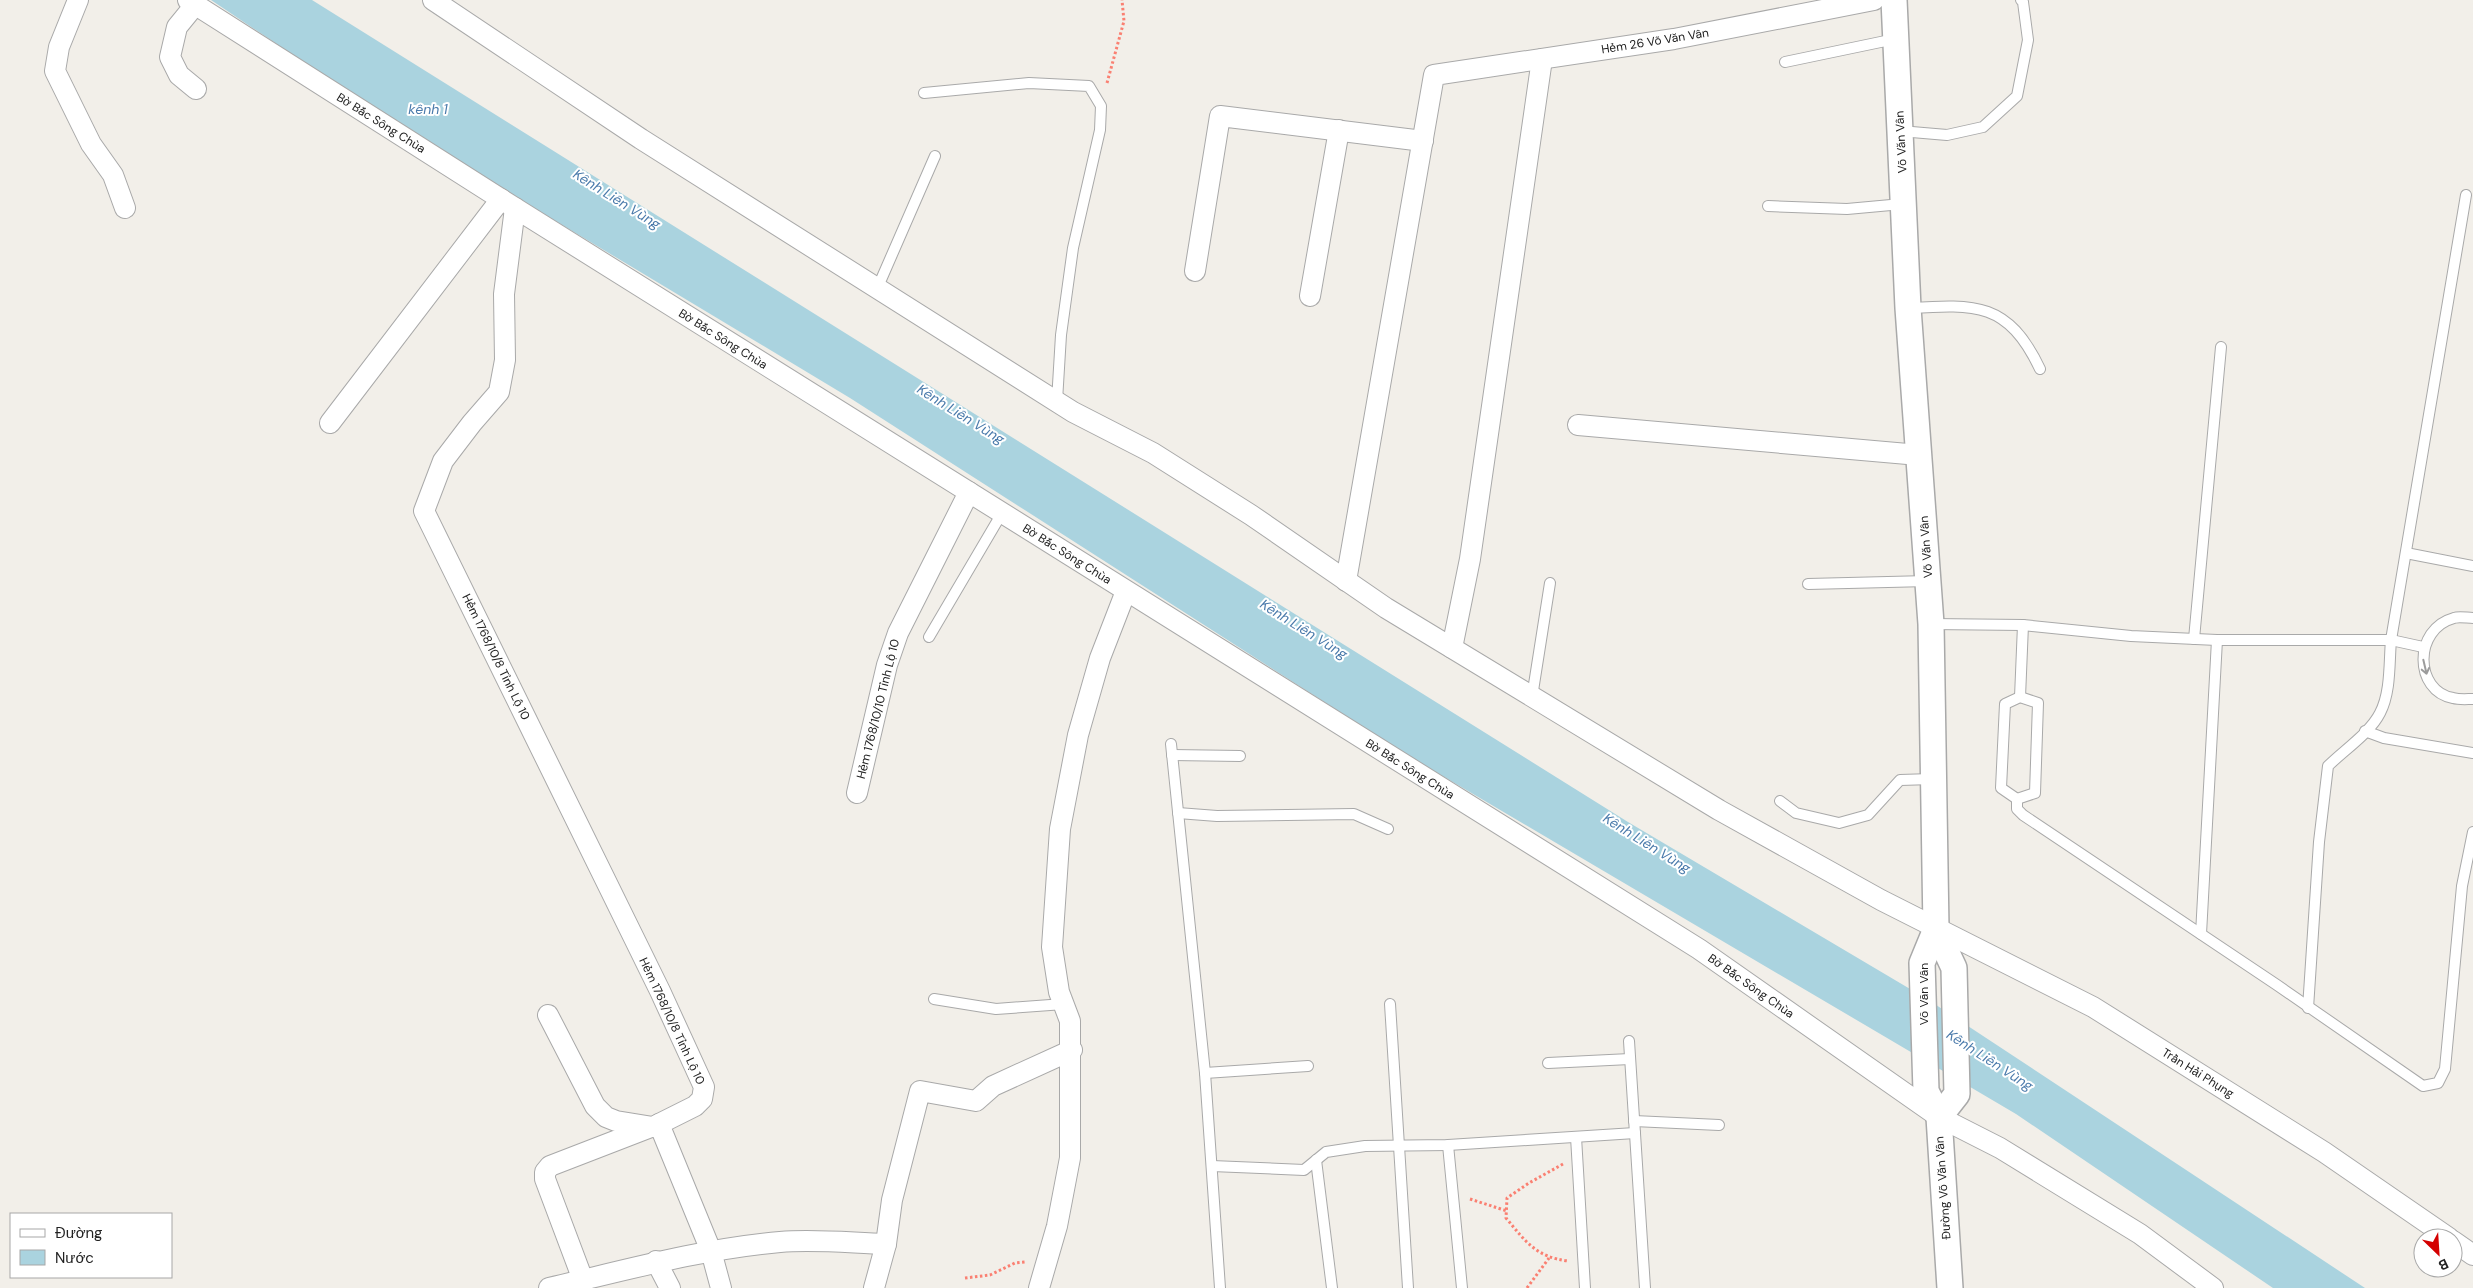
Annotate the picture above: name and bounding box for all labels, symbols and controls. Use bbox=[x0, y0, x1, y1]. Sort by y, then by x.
street label: Hẻm 26 Võ Văn Vân bbox=[1600, 25, 1710, 57]
street label: Bờ Bắc Sông Chùa bbox=[334, 89, 428, 157]
water label: kênh 1 bbox=[408, 100, 448, 118]
street label: Võ Văn Vân bbox=[1891, 110, 1911, 174]
water label: Kênh Liên Vùng bbox=[570, 165, 664, 233]
street label: Bờ Bắc Sông Chùa bbox=[676, 305, 770, 373]
water label: Kênh Liên Vùng bbox=[914, 380, 1008, 448]
street label: Võ Văn Vân bbox=[1916, 515, 1936, 579]
street label: Bờ Bắc Sông Chùa bbox=[1020, 520, 1114, 588]
street label: Hẻm 1768/10/8 Tỉnh Lộ 10 bbox=[458, 591, 534, 723]
water label: Kênh Liên Vùng bbox=[1257, 595, 1351, 663]
street label: Hẻm 1768/10/10 Tỉnh Lộ 10 bbox=[853, 637, 903, 781]
one-way arrow bbox=[2421, 659, 2430, 675]
street label: Bờ Bắc Sông Chùa bbox=[1363, 735, 1457, 803]
water label: Kênh Liên Vùng bbox=[1600, 809, 1694, 877]
street label: Bờ Bắc Sông Chùa bbox=[1705, 950, 1797, 1022]
street label: Hẻm 1768/10/8 Tỉnh Lộ 10 bbox=[635, 955, 709, 1087]
street label: Võ Văn Vân bbox=[1916, 963, 1932, 1025]
water label: Kênh Liên Vùng bbox=[1943, 1025, 2037, 1095]
street label: Trần Hải Phụng bbox=[2159, 1044, 2237, 1102]
street label: Đường Võ Văn Vân bbox=[1931, 1136, 1955, 1240]
legend bbox=[10, 1213, 172, 1278]
text: Đường bbox=[55, 1223, 103, 1243]
north arrow bbox=[2413, 1228, 2463, 1278]
text: Nước bbox=[55, 1248, 94, 1268]
text: B bbox=[2436, 1255, 2451, 1275]

